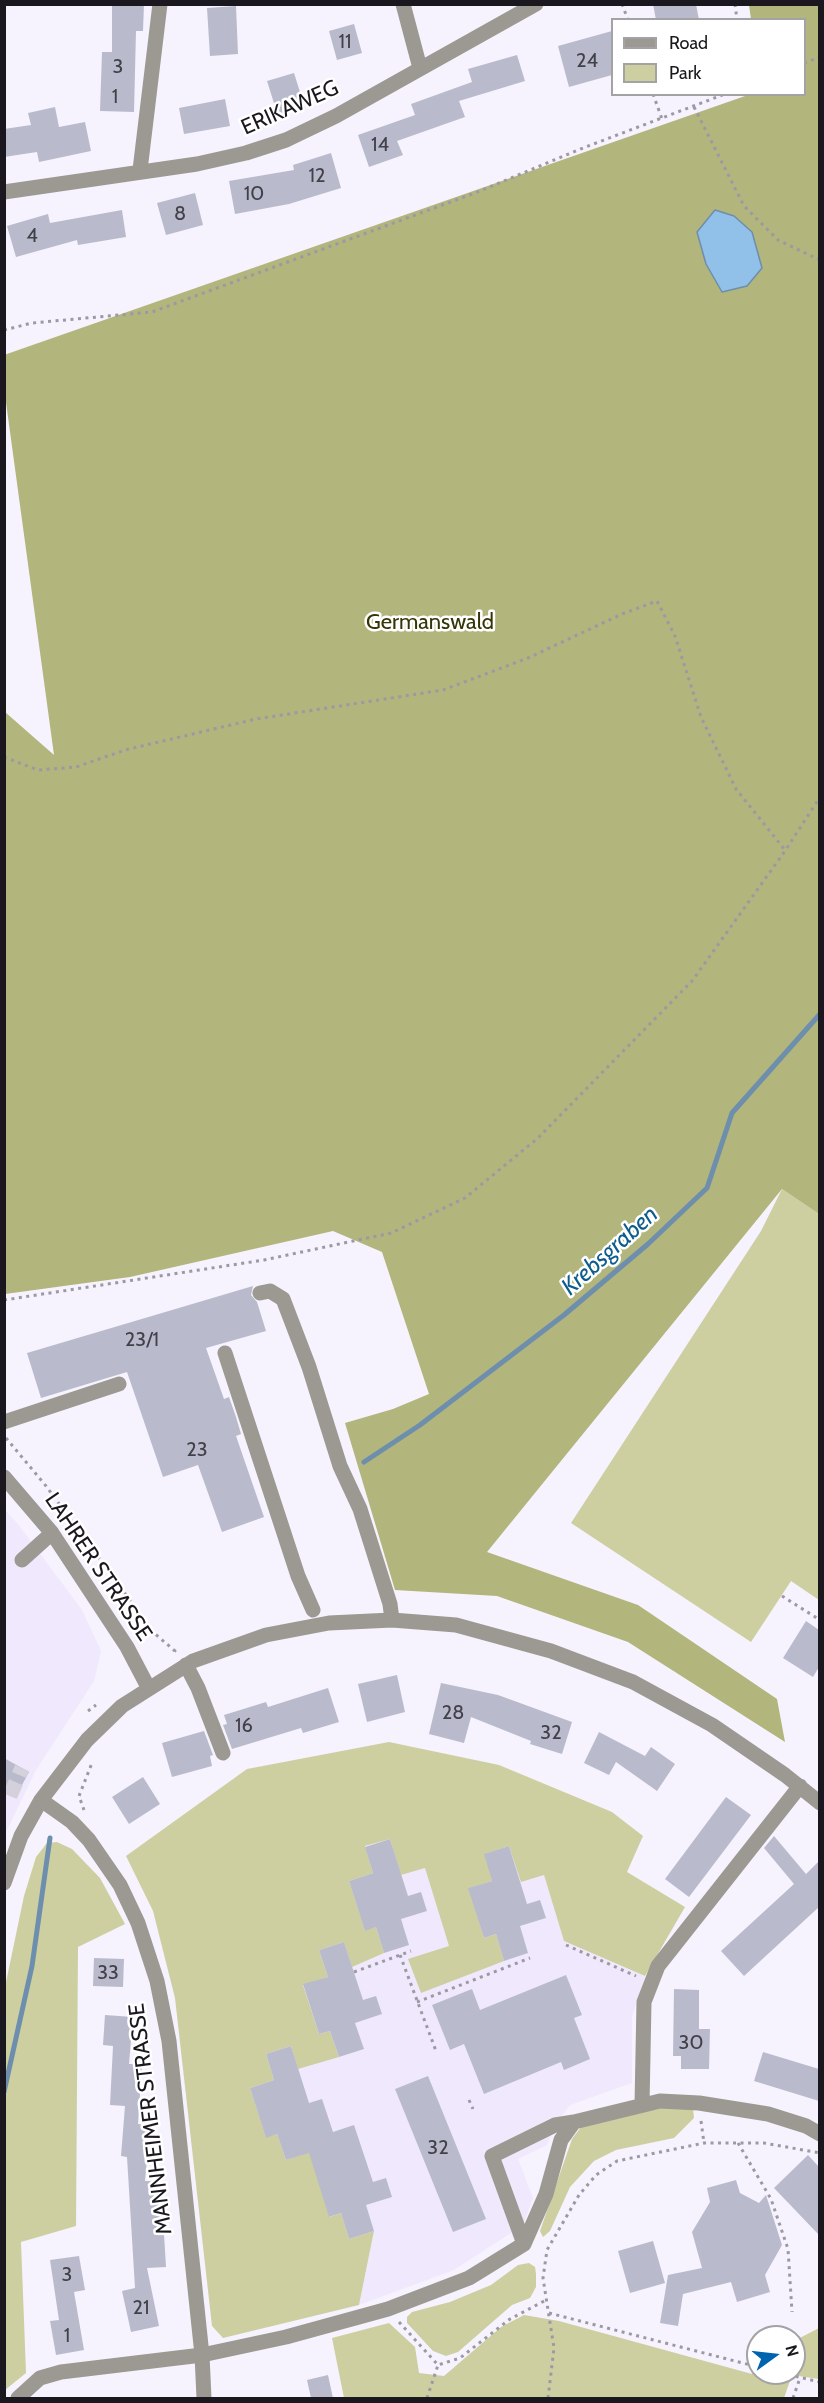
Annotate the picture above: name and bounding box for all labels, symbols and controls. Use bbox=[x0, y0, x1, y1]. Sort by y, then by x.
legend bbox=[611, 18, 806, 96]
house number: 11 bbox=[338, 30, 352, 54]
text: Road bbox=[669, 32, 708, 54]
house number: 24 bbox=[576, 49, 598, 73]
house number: 3 bbox=[113, 55, 123, 79]
text: Park bbox=[669, 62, 701, 84]
street label: ERIKAWEG bbox=[237, 75, 343, 141]
house number: 1 bbox=[112, 85, 118, 109]
house number: 14 bbox=[371, 133, 389, 157]
house number: 12 bbox=[309, 164, 325, 188]
house number: 10 bbox=[244, 182, 264, 206]
house number: 8 bbox=[174, 202, 186, 226]
house number: 4 bbox=[26, 224, 38, 248]
park label: Germanswald bbox=[366, 610, 494, 636]
water label: Krebsgraben bbox=[556, 1200, 664, 1302]
house number: 23/1 bbox=[125, 1328, 159, 1352]
house number: 23 bbox=[186, 1438, 208, 1462]
street label: LAHRER STRASSE bbox=[39, 1488, 157, 1646]
house number: 28 bbox=[442, 1701, 464, 1725]
house number: 16 bbox=[235, 1714, 253, 1738]
house number: 32 bbox=[540, 1721, 562, 1745]
house number: 33 bbox=[97, 1961, 119, 1985]
street label: MANNHEIMER STRASSE bbox=[124, 2002, 178, 2236]
house number: 30 bbox=[679, 2031, 703, 2055]
house number: 32 bbox=[427, 2136, 449, 2160]
house number: 3 bbox=[62, 2263, 72, 2287]
house number: 21 bbox=[133, 2296, 149, 2320]
house number: 1 bbox=[64, 2324, 70, 2348]
north arrow bbox=[746, 2325, 806, 2385]
text: N bbox=[781, 2343, 803, 2359]

